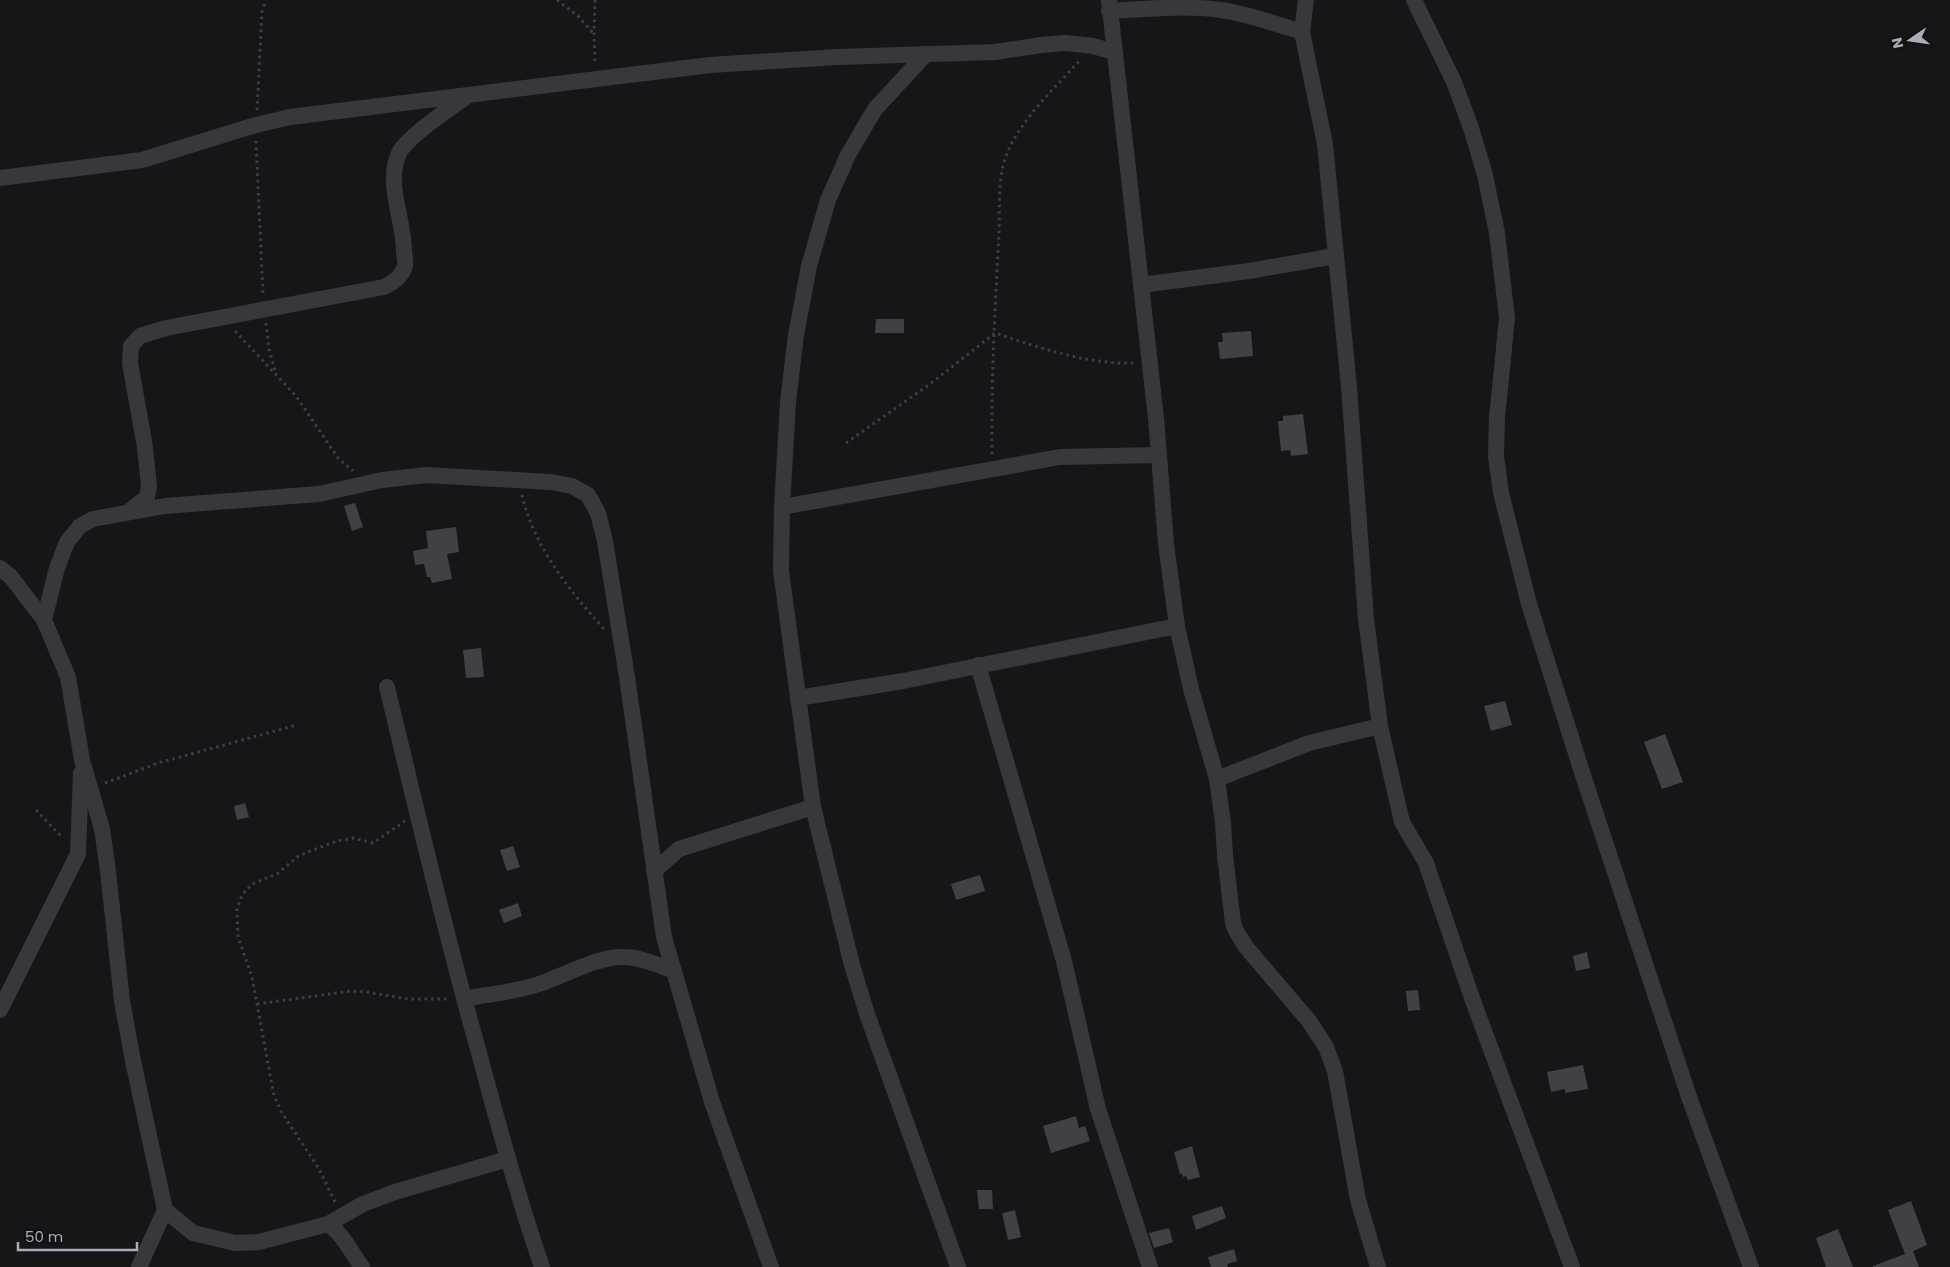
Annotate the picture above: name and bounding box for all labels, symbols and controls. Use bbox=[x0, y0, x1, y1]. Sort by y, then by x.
north arrow bbox=[1885, 15, 1935, 65]
text: N bbox=[1886, 36, 1908, 50]
scale bar bbox=[18, 1220, 136, 1252]
text: 50 m bbox=[25, 1226, 63, 1247]

